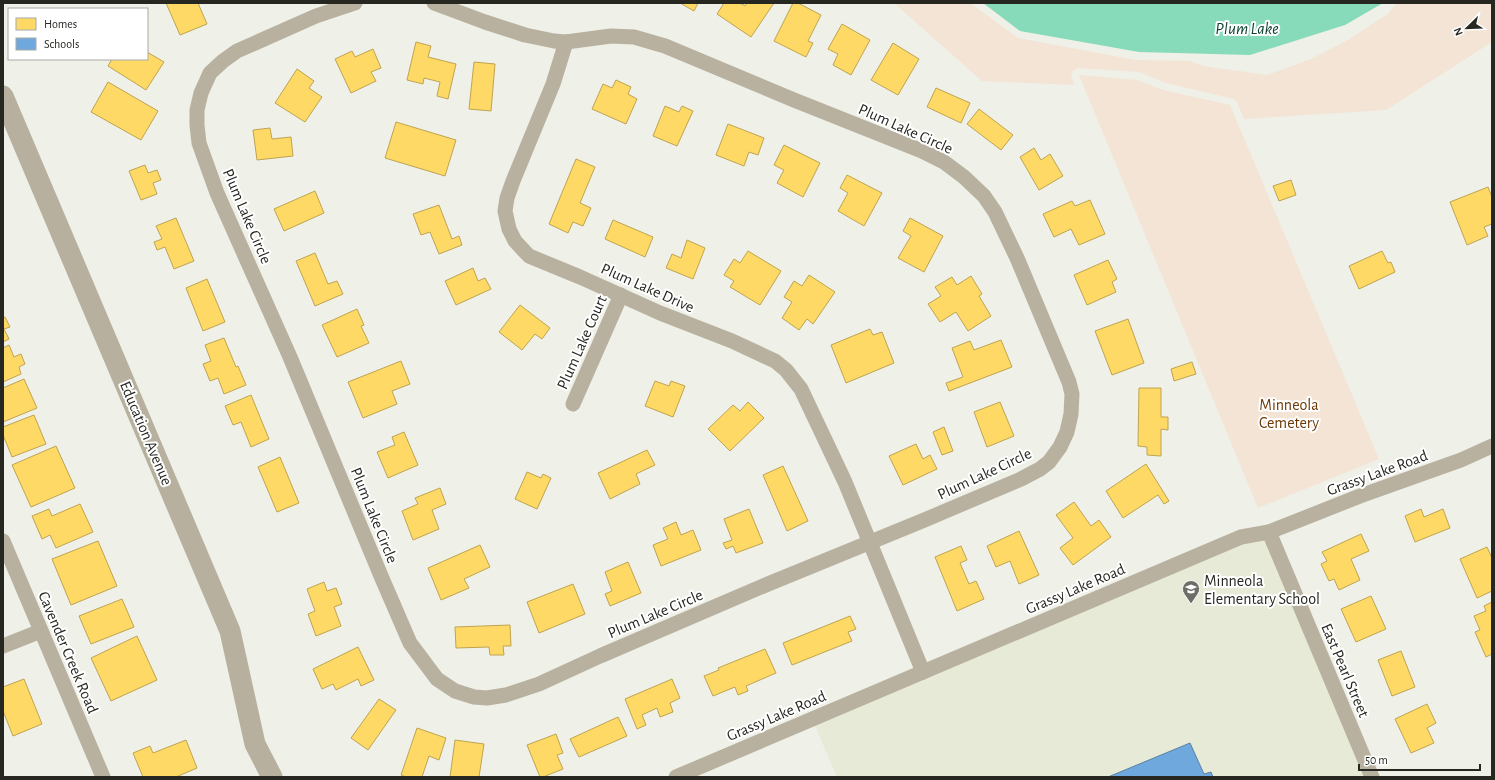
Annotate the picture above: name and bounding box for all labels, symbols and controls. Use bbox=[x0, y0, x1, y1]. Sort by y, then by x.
legend bbox=[8, 8, 148, 60]
north arrow bbox=[1447, 8, 1487, 48]
text: Homes bbox=[44, 18, 77, 30]
water label: Plum Lake bbox=[1215, 20, 1279, 37]
text: N bbox=[1452, 26, 1465, 37]
text: Schools bbox=[44, 38, 79, 50]
street label: Plum Lake Circle bbox=[856, 101, 955, 157]
street label: Plum Lake Circle bbox=[220, 166, 274, 266]
street label: Plum Lake Drive bbox=[599, 260, 697, 316]
street label: Plum Lake Court bbox=[554, 293, 610, 392]
street label: Education Avenue bbox=[117, 379, 175, 488]
park label: Minneola Cemetery bbox=[1259, 397, 1319, 432]
street label: Plum Lake Circle bbox=[935, 445, 1034, 503]
street label: Grassy Lake Road bbox=[1325, 447, 1430, 500]
street label: Plum Lake Circle bbox=[348, 465, 401, 565]
street label: Grassy Lake Road bbox=[1024, 561, 1128, 618]
place label: Minneola Elementary School bbox=[1204, 573, 1320, 608]
school or university icon: Minneola Elementary School bbox=[1181, 579, 1201, 604]
street label: Plum Lake Circle bbox=[605, 587, 705, 641]
street label: Cavender Creek Road bbox=[35, 589, 101, 716]
street label: East Pearl Street bbox=[1318, 621, 1372, 720]
street label: Grassy Lake Road bbox=[725, 688, 829, 745]
scale bar bbox=[1359, 746, 1480, 772]
text: 50 m bbox=[1365, 754, 1388, 766]

